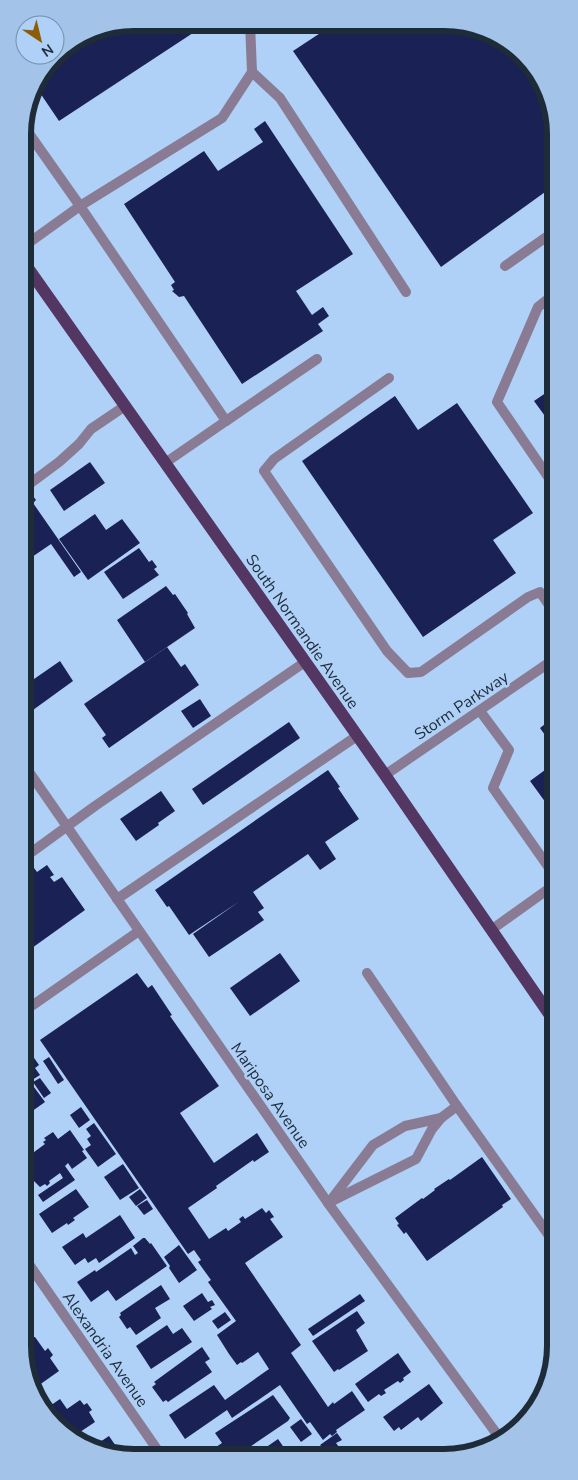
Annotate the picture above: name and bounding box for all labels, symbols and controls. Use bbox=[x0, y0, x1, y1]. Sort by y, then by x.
north arrow bbox=[15, 15, 65, 65]
text: N bbox=[37, 39, 57, 61]
street label: South Normandie Avenue bbox=[240, 550, 364, 713]
street label: Storm Parkway bbox=[410, 666, 514, 746]
street label: Mariposa Avenue bbox=[225, 1038, 315, 1153]
street label: Alexandria Avenue bbox=[57, 1287, 153, 1412]

